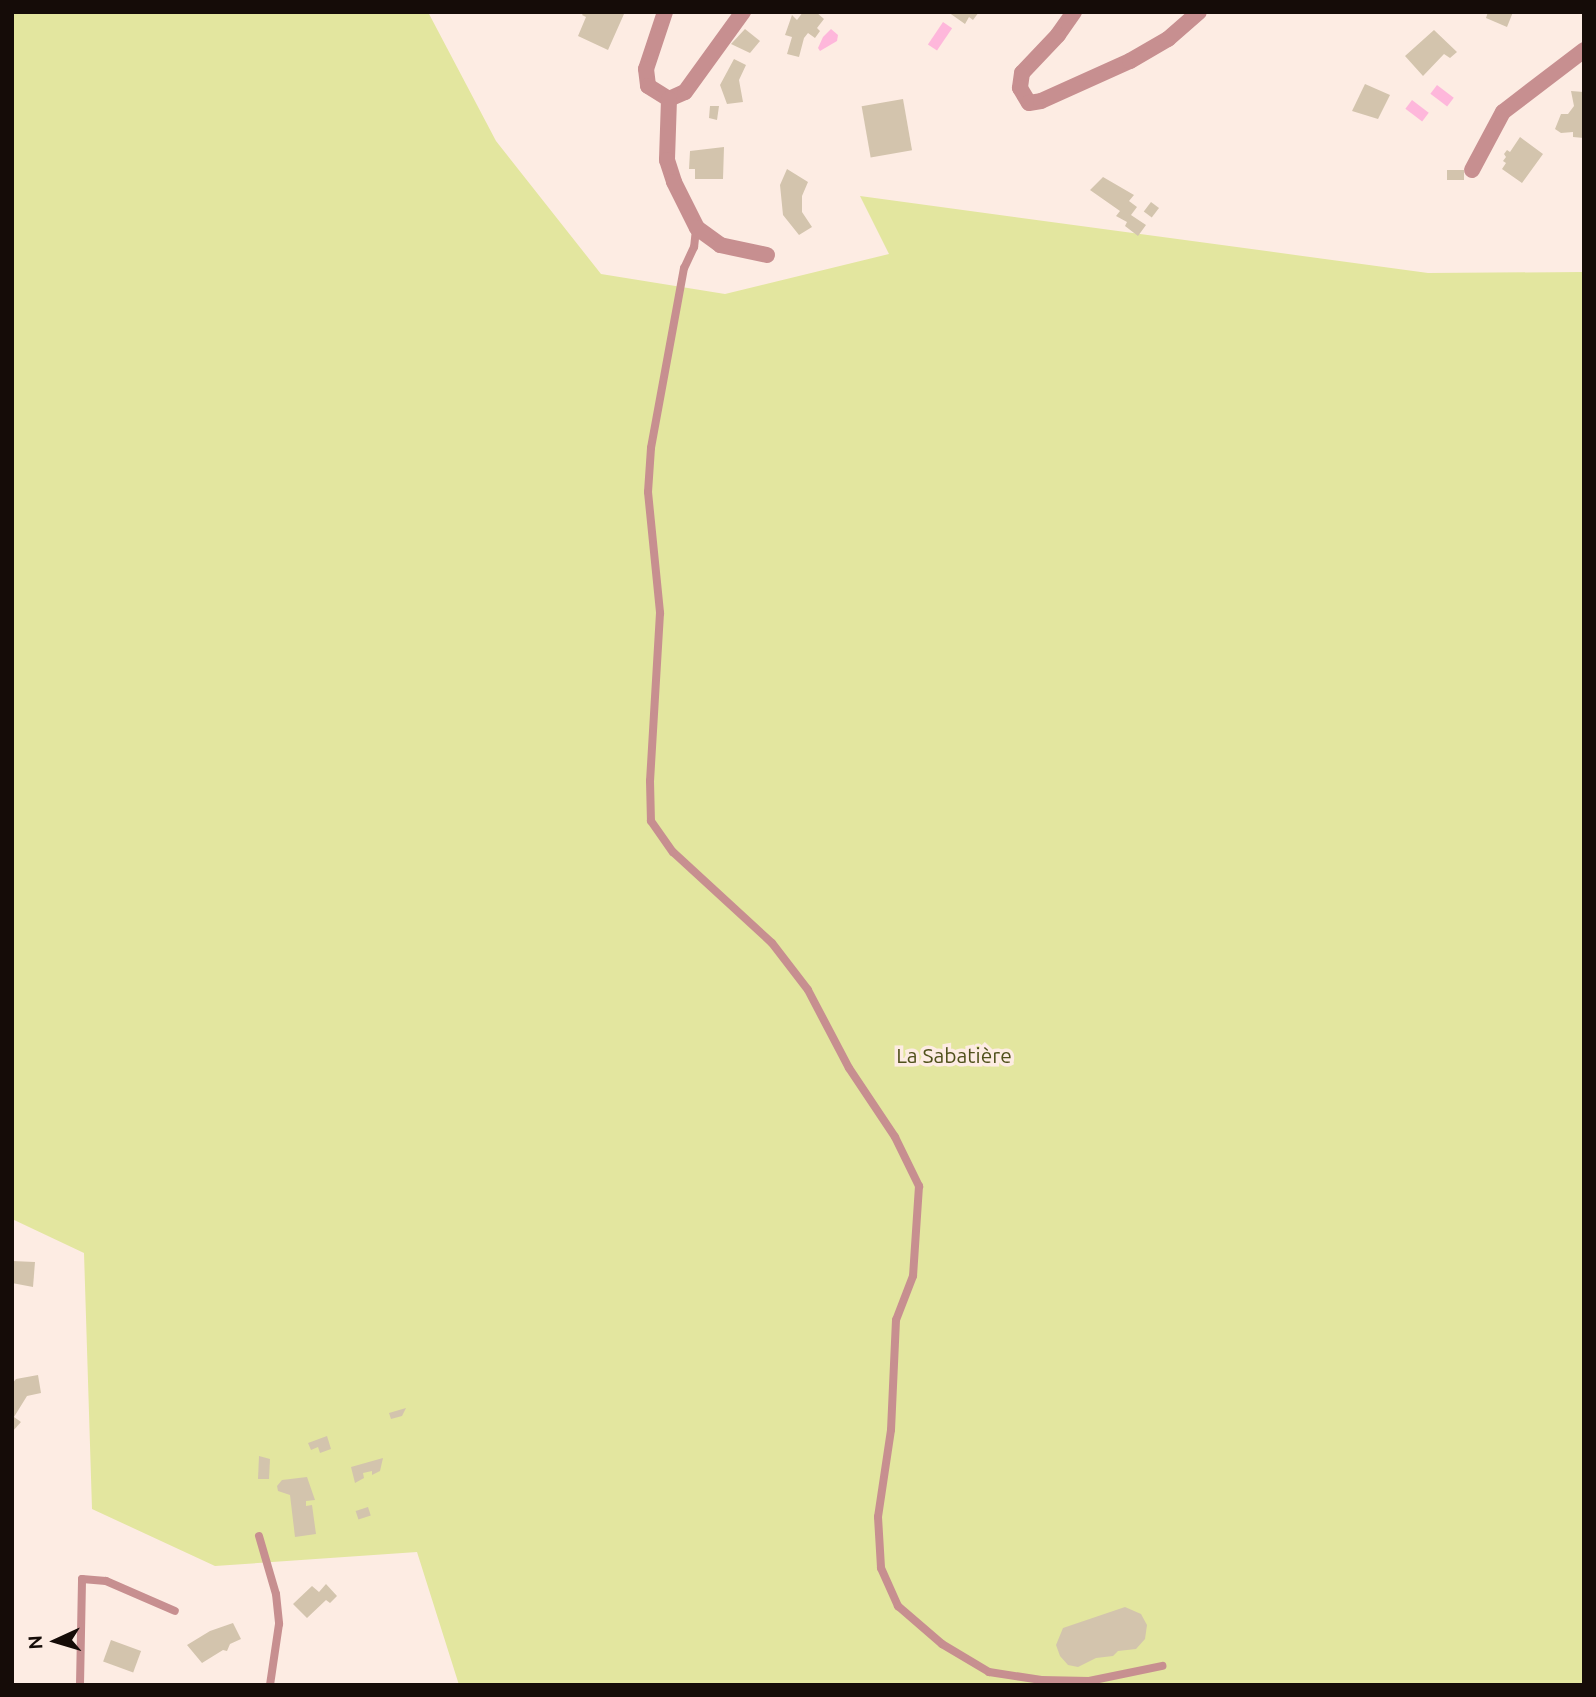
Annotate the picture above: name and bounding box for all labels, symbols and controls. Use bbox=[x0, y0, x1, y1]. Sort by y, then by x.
park label: La Sabatière bbox=[896, 1042, 1012, 1068]
north arrow bbox=[21, 1606, 91, 1676]
text: N bbox=[24, 1635, 47, 1650]

